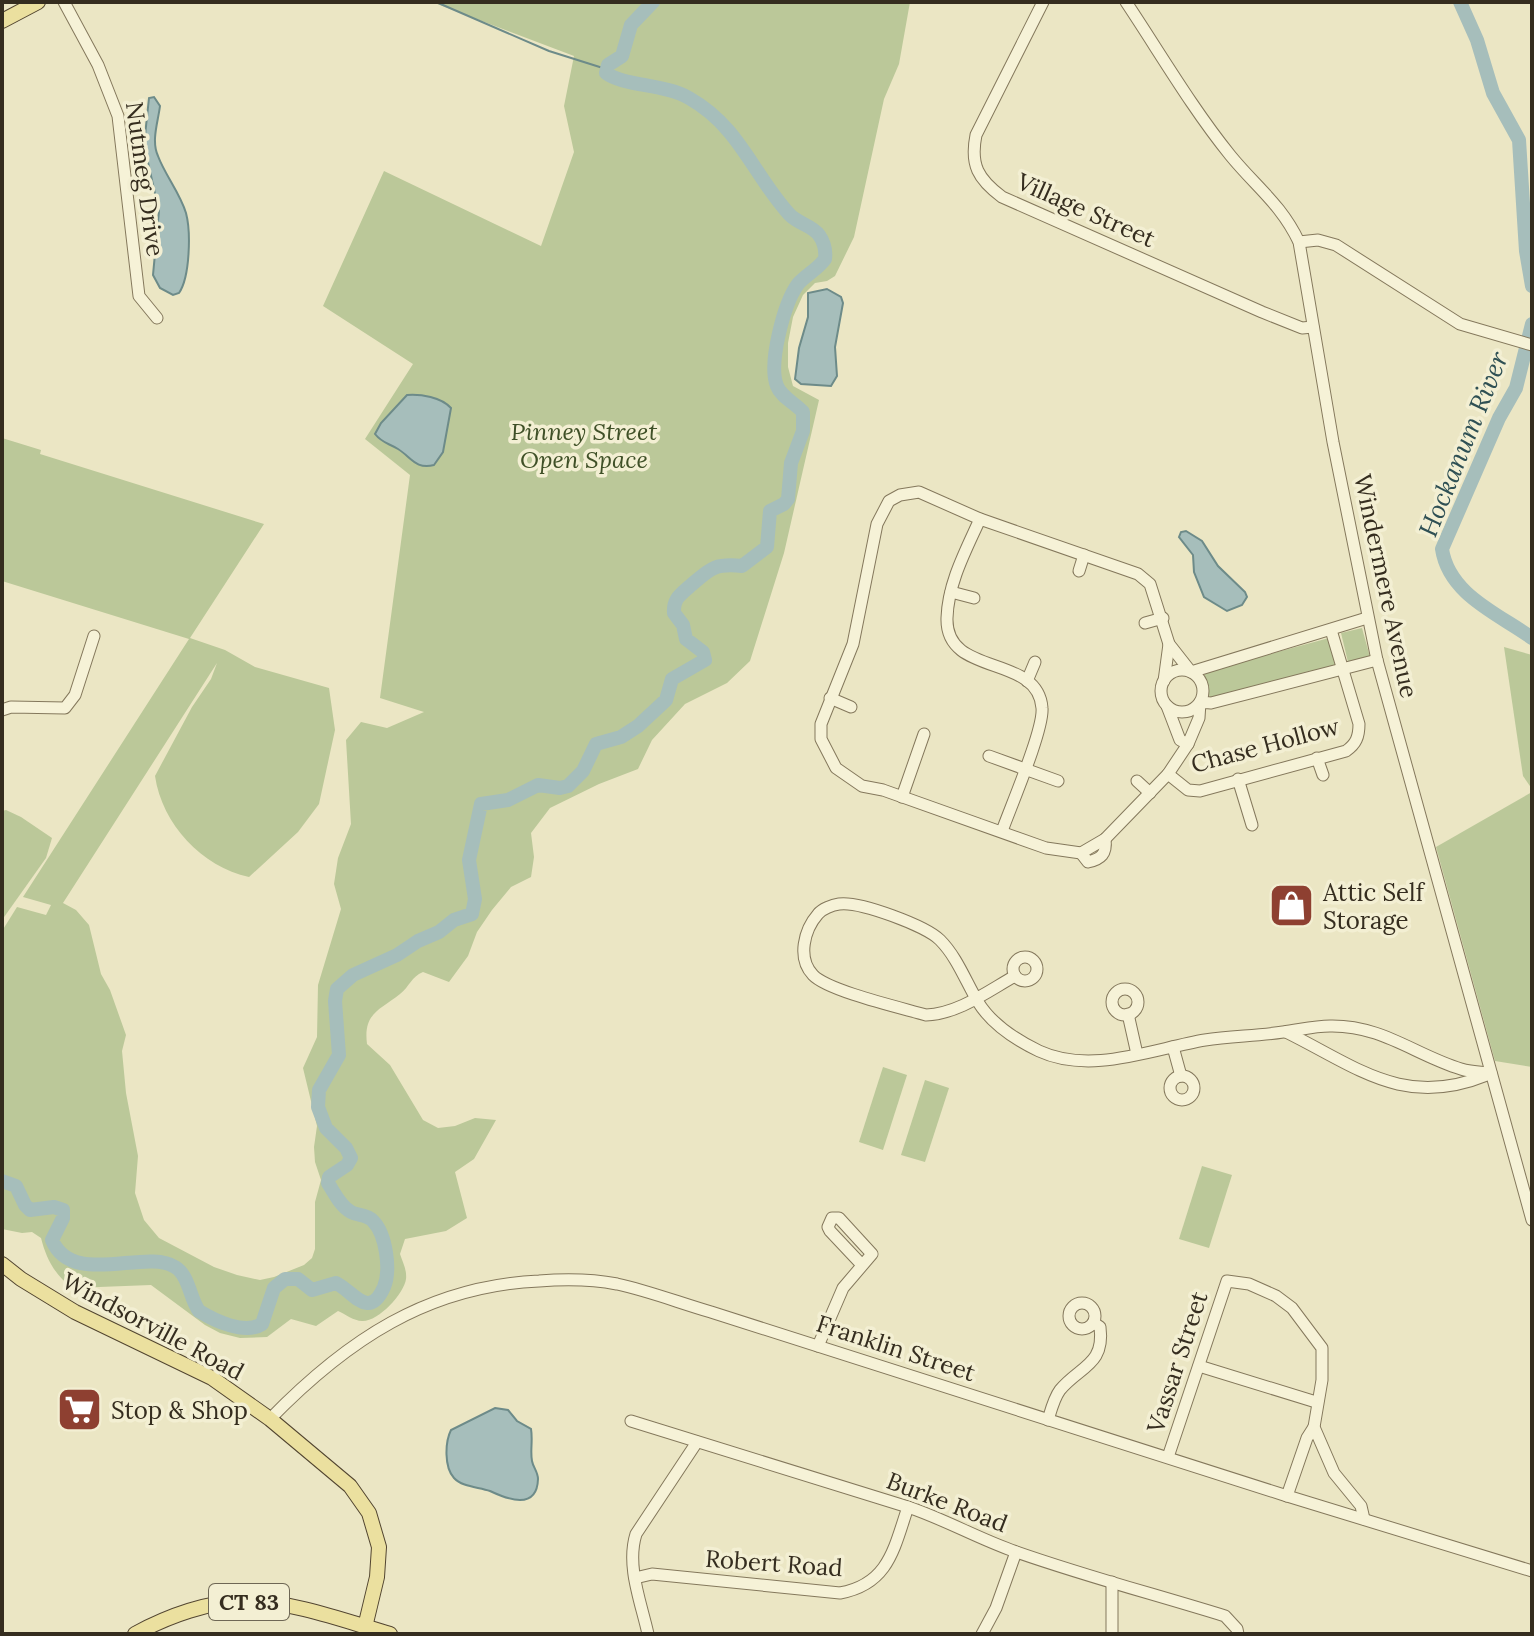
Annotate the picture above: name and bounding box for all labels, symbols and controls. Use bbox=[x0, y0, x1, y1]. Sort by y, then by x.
street label: Nutmeg Drive bbox=[119, 100, 171, 258]
street label: Village Street bbox=[1011, 165, 1161, 255]
water label: Hockanum River bbox=[1411, 346, 1515, 541]
park label: Pinney Street Open Space bbox=[511, 416, 657, 475]
street label: Windermere Avenue bbox=[1347, 471, 1425, 701]
street label: Chase Hollow bbox=[1187, 710, 1343, 780]
place label: Attic Self Storage bbox=[1322, 877, 1426, 936]
shop icon: Attic Self Storage bbox=[1268, 882, 1316, 930]
street label: Windsorville Road bbox=[57, 1265, 249, 1387]
street label: Vassar Street bbox=[1139, 1287, 1215, 1438]
street label: Franklin Street bbox=[813, 1308, 980, 1388]
supermarket icon: Stop & Shop bbox=[56, 1386, 104, 1434]
place label: Stop & Shop bbox=[111, 1395, 248, 1426]
street label: Burke Road bbox=[882, 1465, 1012, 1539]
street label: Robert Road bbox=[704, 1543, 844, 1583]
road number: CT 83 bbox=[209, 1584, 289, 1620]

